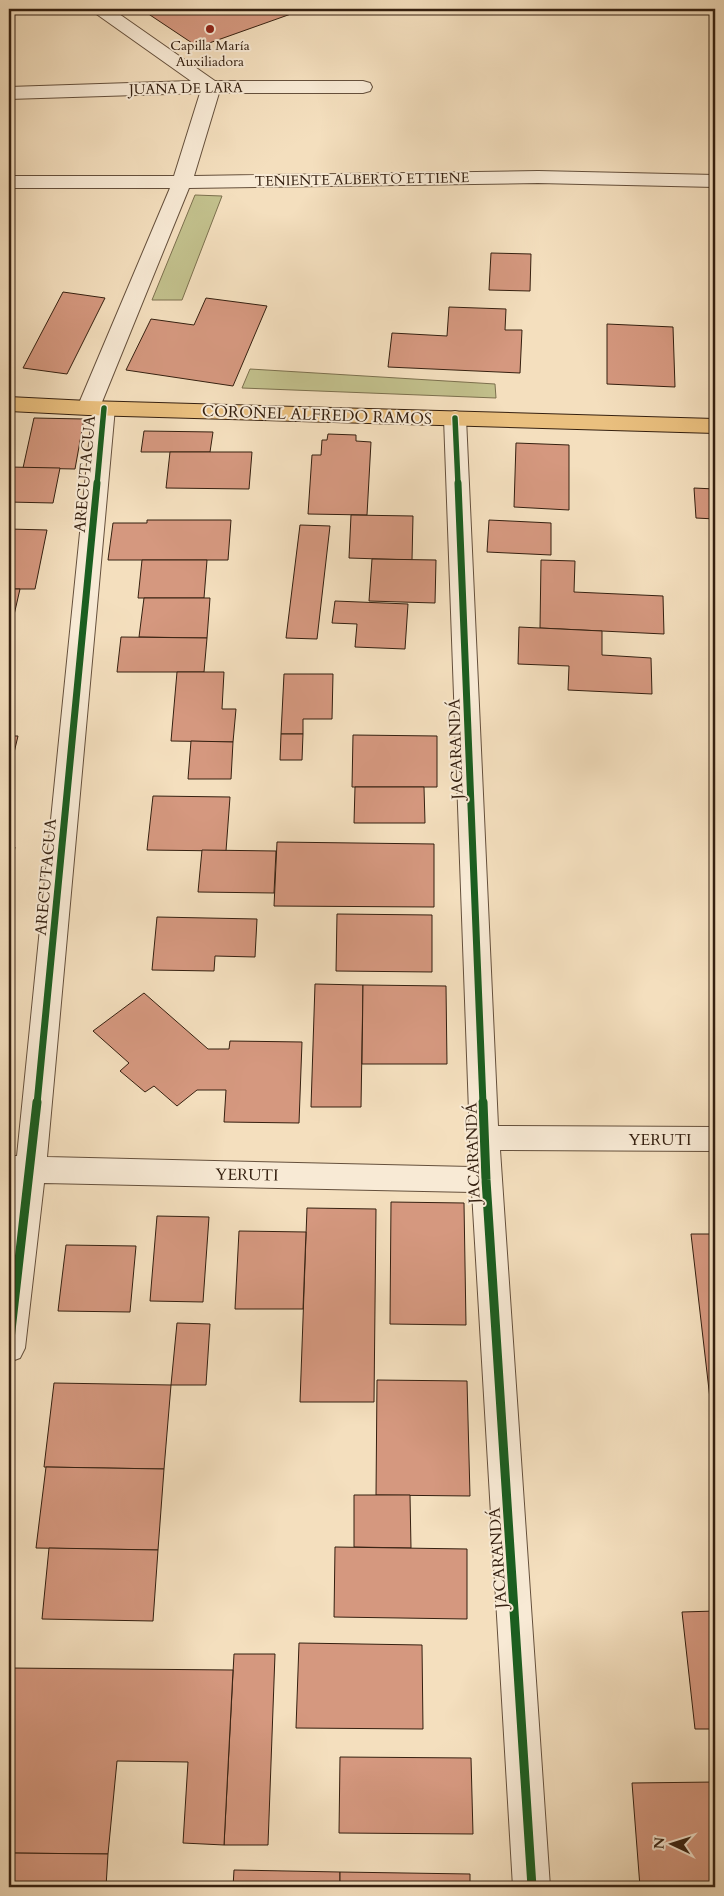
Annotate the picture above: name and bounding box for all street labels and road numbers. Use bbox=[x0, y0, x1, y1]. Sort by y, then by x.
street label: JUANA DE LARA bbox=[127, 78, 243, 99]
street label: TENIENTE ALBERTO ETTIENE bbox=[255, 168, 470, 191]
street label: CORONEL ALFREDO RAMOS bbox=[202, 400, 432, 430]
street label: ARECUTACUA bbox=[69, 414, 101, 534]
street label: JACARANDÁ bbox=[443, 698, 469, 802]
street label: ARECUTACUA bbox=[30, 817, 62, 937]
street label: JACARANDÁ bbox=[460, 1102, 486, 1206]
street label: YERUTI bbox=[628, 1129, 692, 1151]
street label: YERUTI bbox=[215, 1163, 279, 1187]
street label: JACARANDÁ bbox=[483, 1506, 513, 1611]

